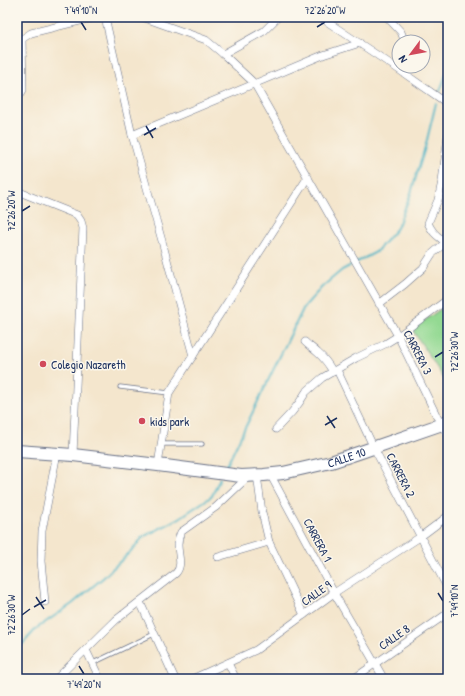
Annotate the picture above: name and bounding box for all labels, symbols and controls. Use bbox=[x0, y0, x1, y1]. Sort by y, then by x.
text: 7°49'10"N bbox=[65, 4, 97, 17]
text: 72°26'20"W bbox=[305, 4, 346, 17]
north arrow bbox=[391, 34, 431, 74]
text: N bbox=[395, 53, 410, 65]
text: 72°26'20"W bbox=[5, 190, 18, 231]
street label: CARRERA 3 bbox=[400, 327, 436, 377]
text: 72°26'30"W bbox=[448, 331, 461, 372]
place label: Colegio Nazareth bbox=[51, 356, 126, 373]
marker: Colegio Nazareth bbox=[38, 359, 48, 369]
place label: kids park bbox=[150, 413, 189, 430]
marker: kids park bbox=[137, 416, 147, 426]
street label: CALLE 10 bbox=[326, 443, 368, 471]
street label: CARRERA 2 bbox=[382, 450, 420, 501]
street label: CARRERA 1 bbox=[299, 515, 337, 565]
street label: CALLE 9 bbox=[297, 576, 335, 610]
text: 7°49'10"N bbox=[448, 585, 461, 617]
text: 72°26'30"W bbox=[5, 594, 18, 635]
street label: CALLE 8 bbox=[375, 620, 413, 654]
text: 7°49'20"N bbox=[67, 678, 101, 691]

